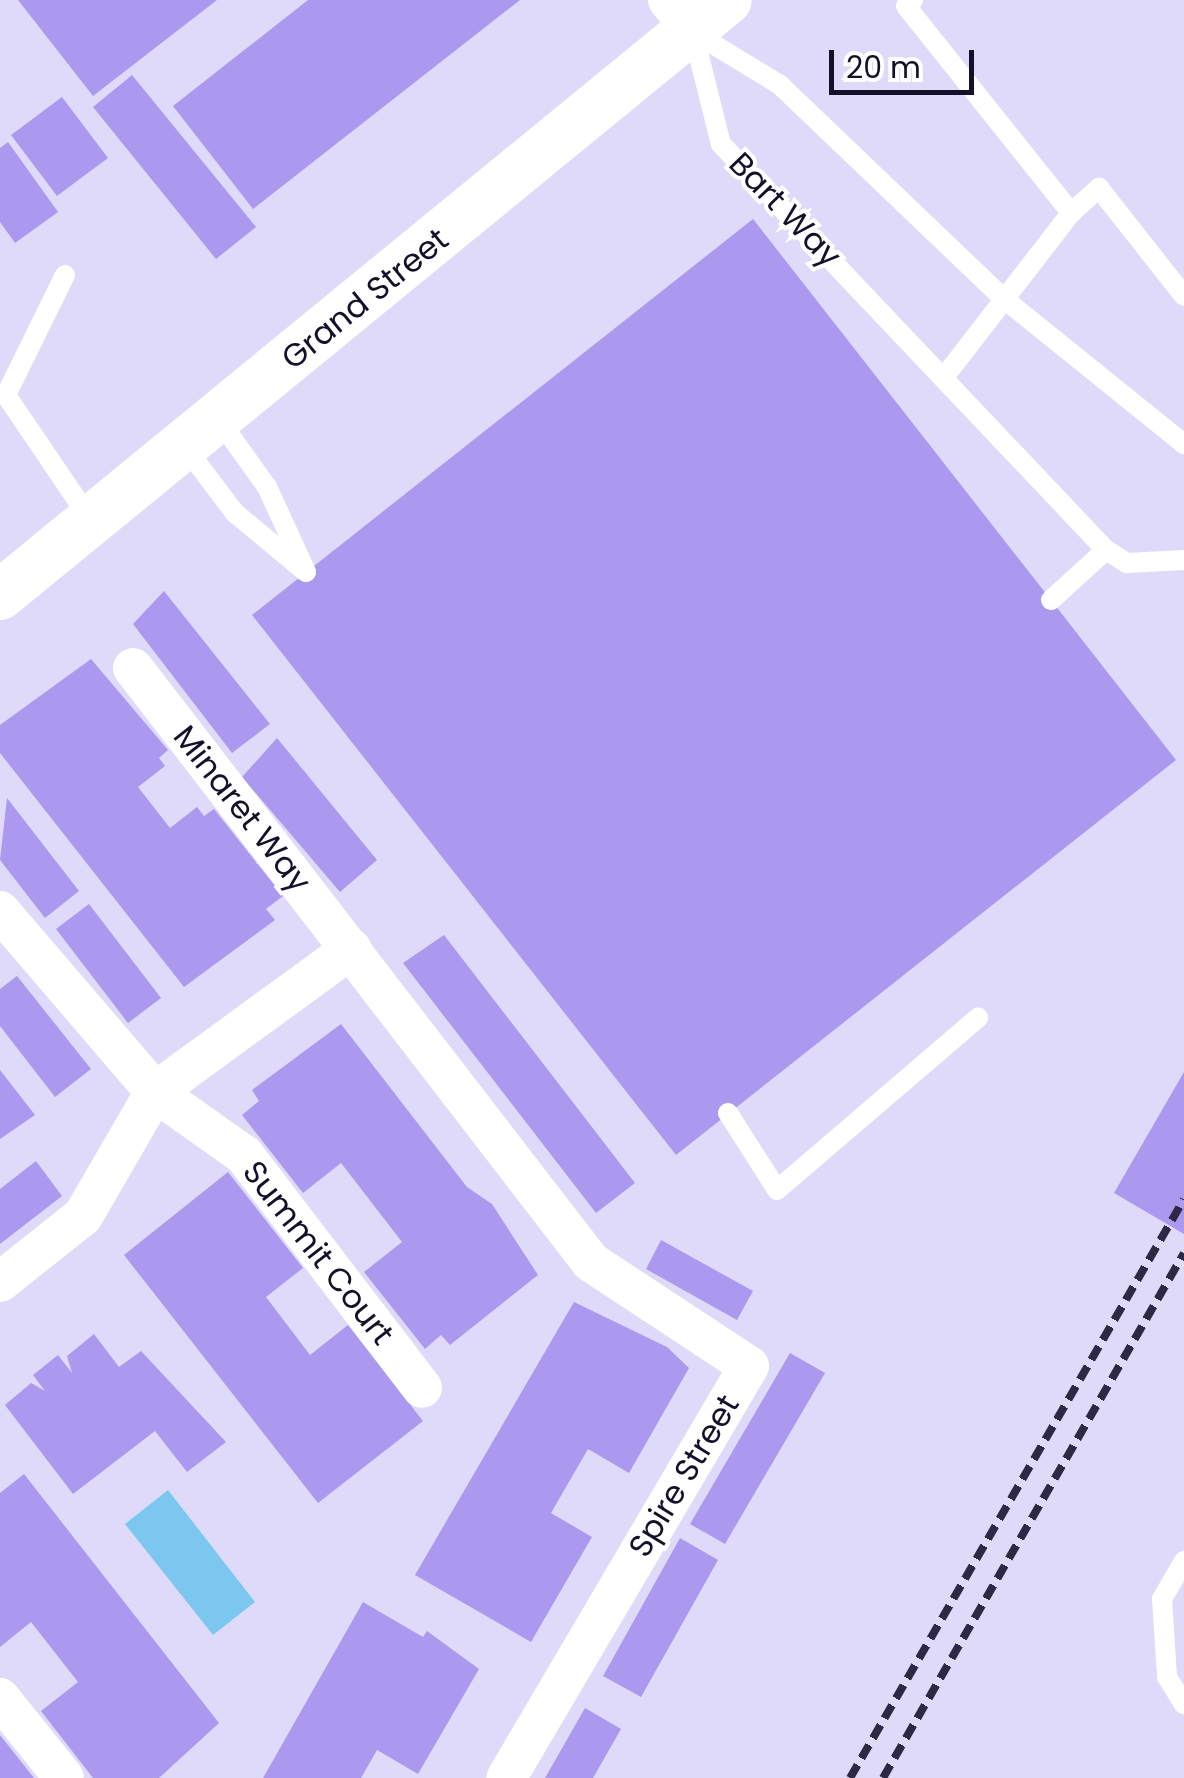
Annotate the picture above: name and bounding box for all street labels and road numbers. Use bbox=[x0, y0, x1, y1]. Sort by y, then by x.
street label: Bart Way bbox=[721, 145, 849, 275]
street label: Grand Street bbox=[274, 220, 456, 378]
street label: Minaret Way bbox=[165, 718, 319, 900]
street label: Summit Court bbox=[234, 1154, 402, 1352]
street label: Spire Street bbox=[621, 1388, 747, 1564]

